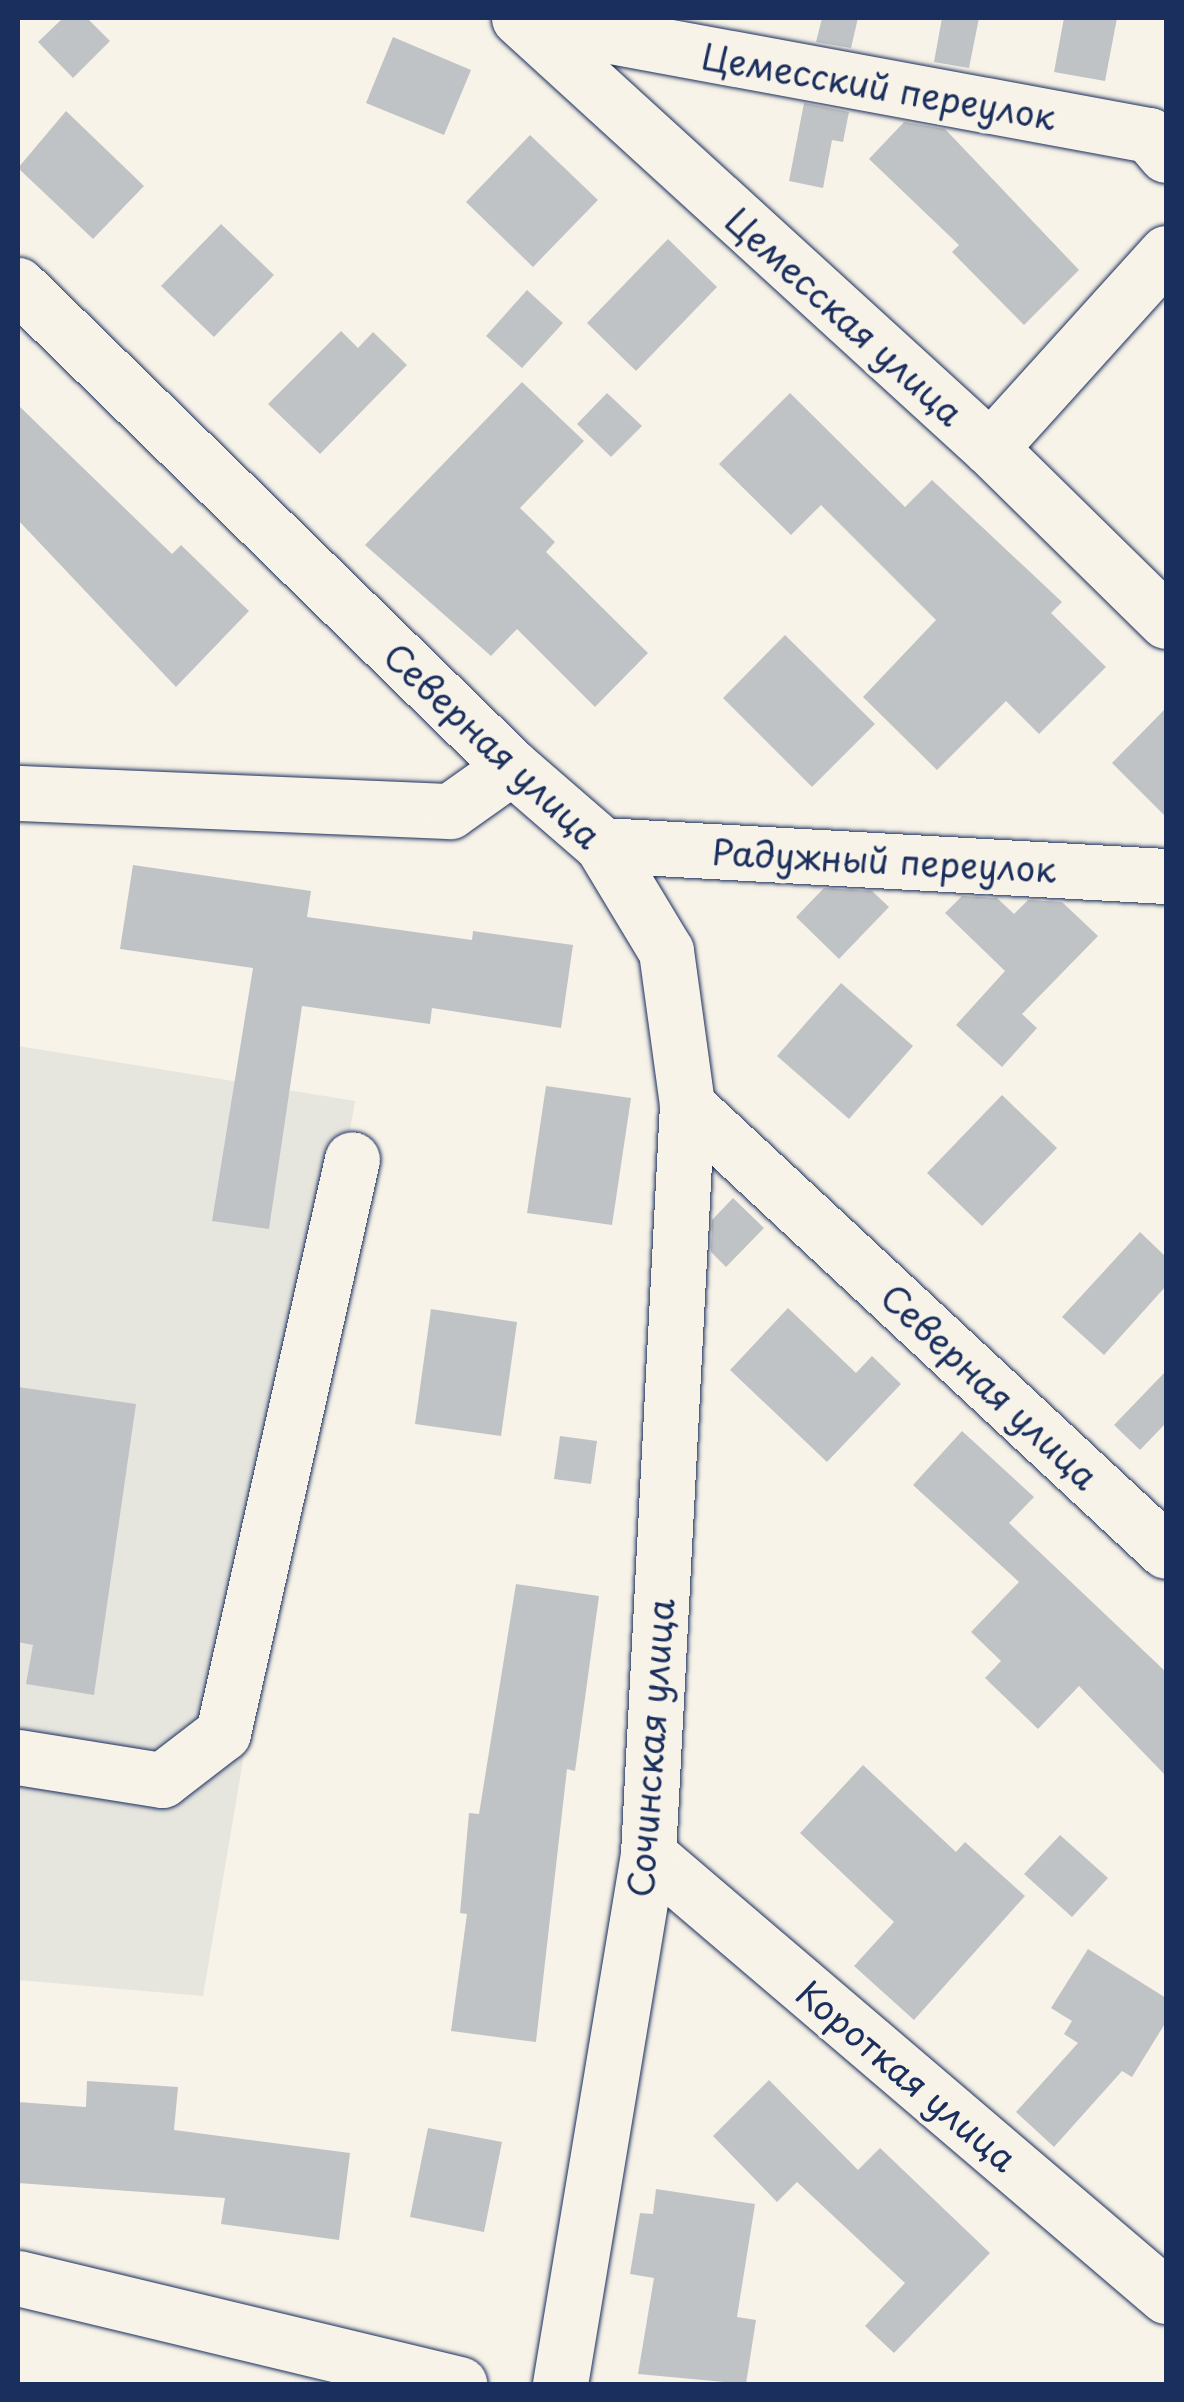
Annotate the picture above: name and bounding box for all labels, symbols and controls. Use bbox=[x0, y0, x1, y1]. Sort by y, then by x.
street label: Цемесский переулок bbox=[699, 34, 1059, 138]
street label: Цемесская улица bbox=[717, 198, 973, 434]
street label: Северная улица bbox=[375, 633, 611, 857]
street label: Радужный переулок bbox=[711, 830, 1057, 890]
street label: Северная улица bbox=[872, 1274, 1108, 1498]
street label: Сочинская улица bbox=[619, 1597, 681, 1899]
street label: Короткая улица bbox=[788, 1970, 1026, 2180]

